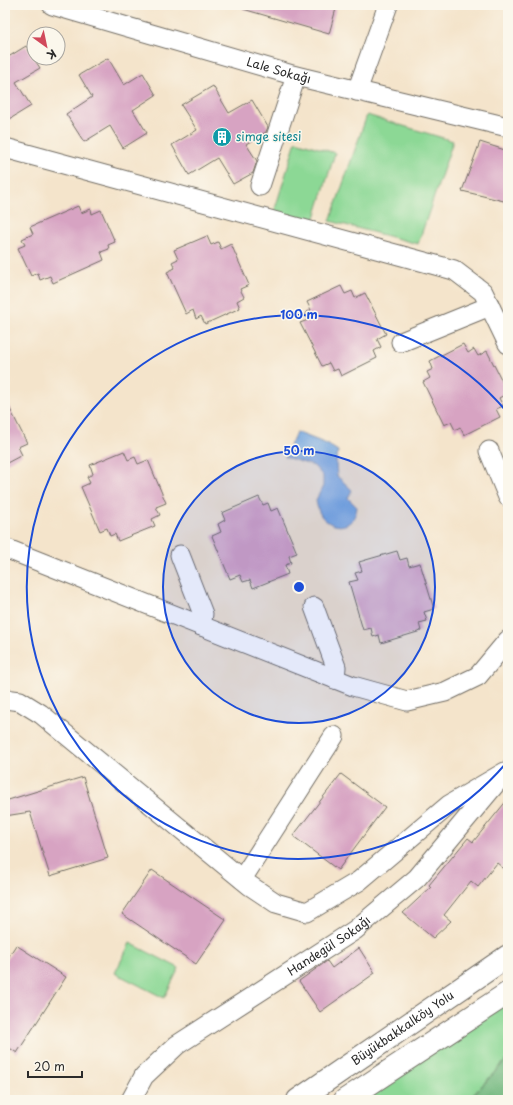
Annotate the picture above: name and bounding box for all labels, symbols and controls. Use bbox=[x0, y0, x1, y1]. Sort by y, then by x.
north arrow bbox=[26, 26, 66, 66]
text: K bbox=[44, 45, 60, 64]
street label: Lale Sokağı bbox=[245, 52, 313, 87]
building icon: simge sitesi bbox=[211, 126, 233, 148]
place label: simge sitesi bbox=[236, 127, 301, 145]
text: 100 m bbox=[280, 305, 318, 323]
text: 50 m bbox=[283, 441, 315, 459]
centre of rings bbox=[292, 580, 306, 594]
street label: Handegül Sokağı bbox=[283, 911, 374, 980]
street label: Büyükbakkalköy Yolu bbox=[347, 986, 457, 1069]
scale bar bbox=[28, 1053, 82, 1079]
text: 20 m bbox=[34, 1057, 65, 1075]

